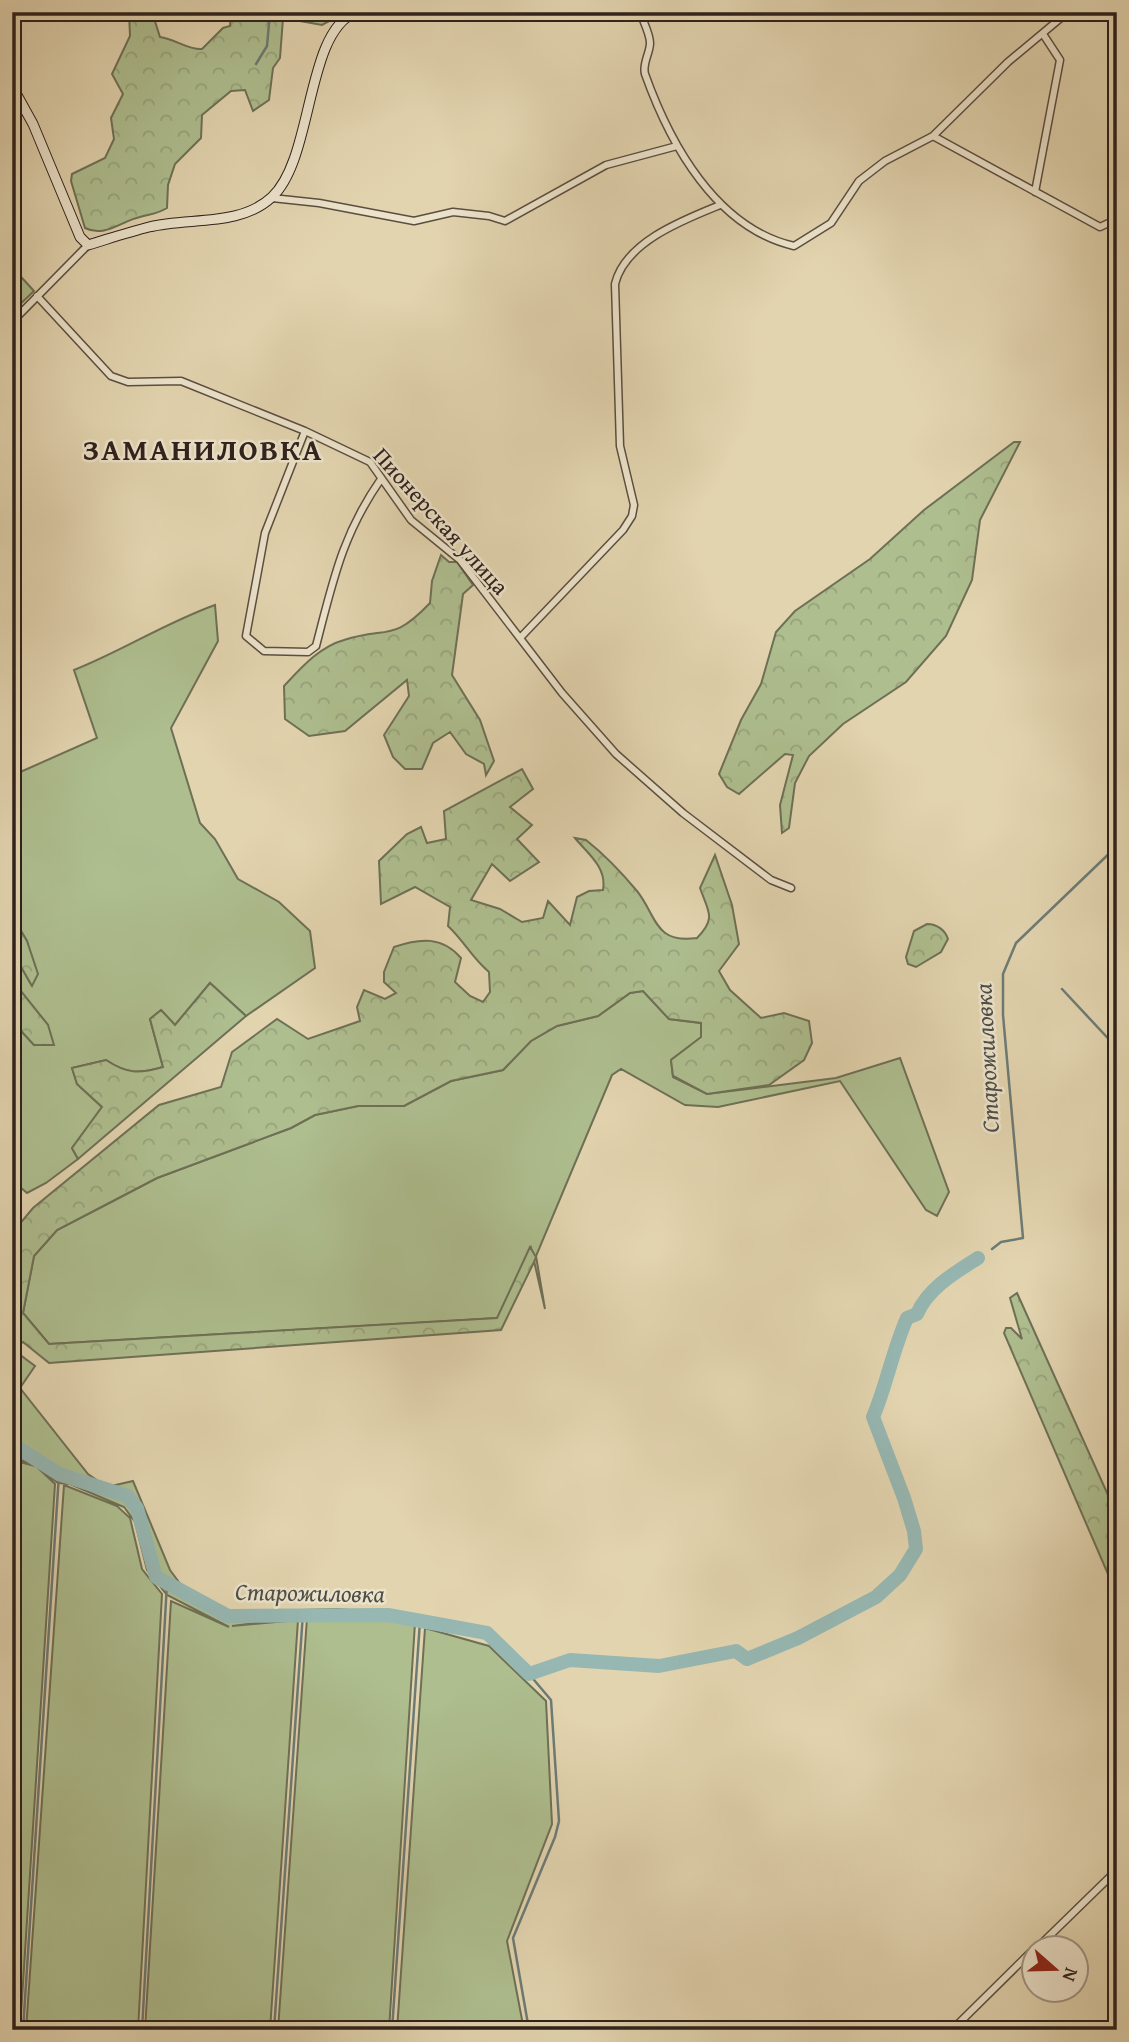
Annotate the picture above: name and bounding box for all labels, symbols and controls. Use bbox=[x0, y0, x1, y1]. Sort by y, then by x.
district label: ЗАМАНИЛОВКА bbox=[82, 427, 324, 471]
street label: Пионерская улица bbox=[366, 439, 517, 602]
water label: Старожиловка bbox=[965, 982, 1008, 1134]
water label: Старожиловка bbox=[235, 1574, 385, 1611]
north arrow bbox=[1020, 1934, 1090, 2004]
text: N bbox=[1056, 1964, 1086, 1986]

